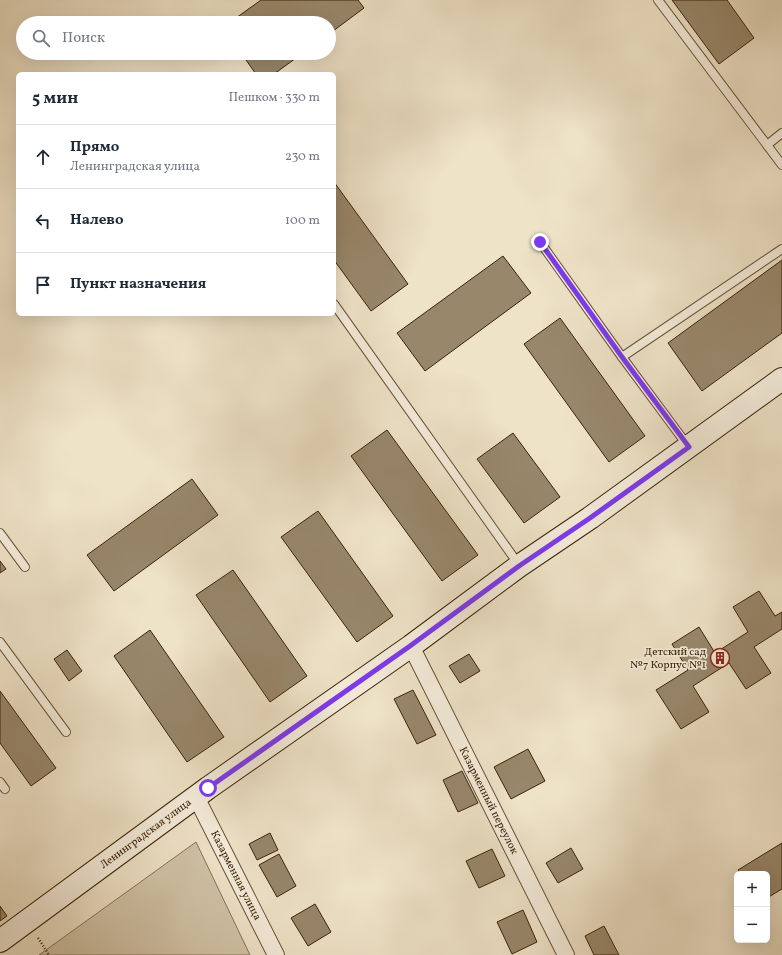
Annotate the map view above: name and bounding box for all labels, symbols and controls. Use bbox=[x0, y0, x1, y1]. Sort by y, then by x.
search box bbox=[16, 16, 336, 60]
icon: search bbox=[30, 27, 52, 49]
text: Поиск bbox=[62, 28, 105, 49]
text: 5 мин bbox=[32, 87, 78, 110]
text: Пешком · 330 m bbox=[228, 89, 320, 107]
text: Прямо bbox=[70, 137, 119, 158]
icon: ahead bbox=[32, 146, 54, 168]
text: 230 m bbox=[285, 148, 320, 166]
text: Ленинградская улица bbox=[70, 158, 200, 176]
icon: left bbox=[32, 210, 54, 232]
text: Налево bbox=[70, 210, 124, 231]
text: 100 m bbox=[285, 212, 320, 230]
route end bbox=[531, 233, 549, 251]
icon: arrive bbox=[32, 274, 54, 296]
text: Пункт назначения bbox=[70, 274, 206, 295]
place label: Детский сад №7 Корпус №1 bbox=[630, 645, 707, 673]
building icon: Детский сад №7 Корпус №1 bbox=[709, 647, 731, 669]
street label: Казарменный переулок bbox=[455, 744, 522, 857]
route start bbox=[199, 779, 217, 797]
street label: Ленинградская улица bbox=[97, 795, 195, 872]
street label: Казарменная улица bbox=[207, 828, 265, 923]
map controls bbox=[734, 871, 770, 943]
button: + bbox=[734, 871, 770, 907]
button: − bbox=[734, 907, 770, 943]

